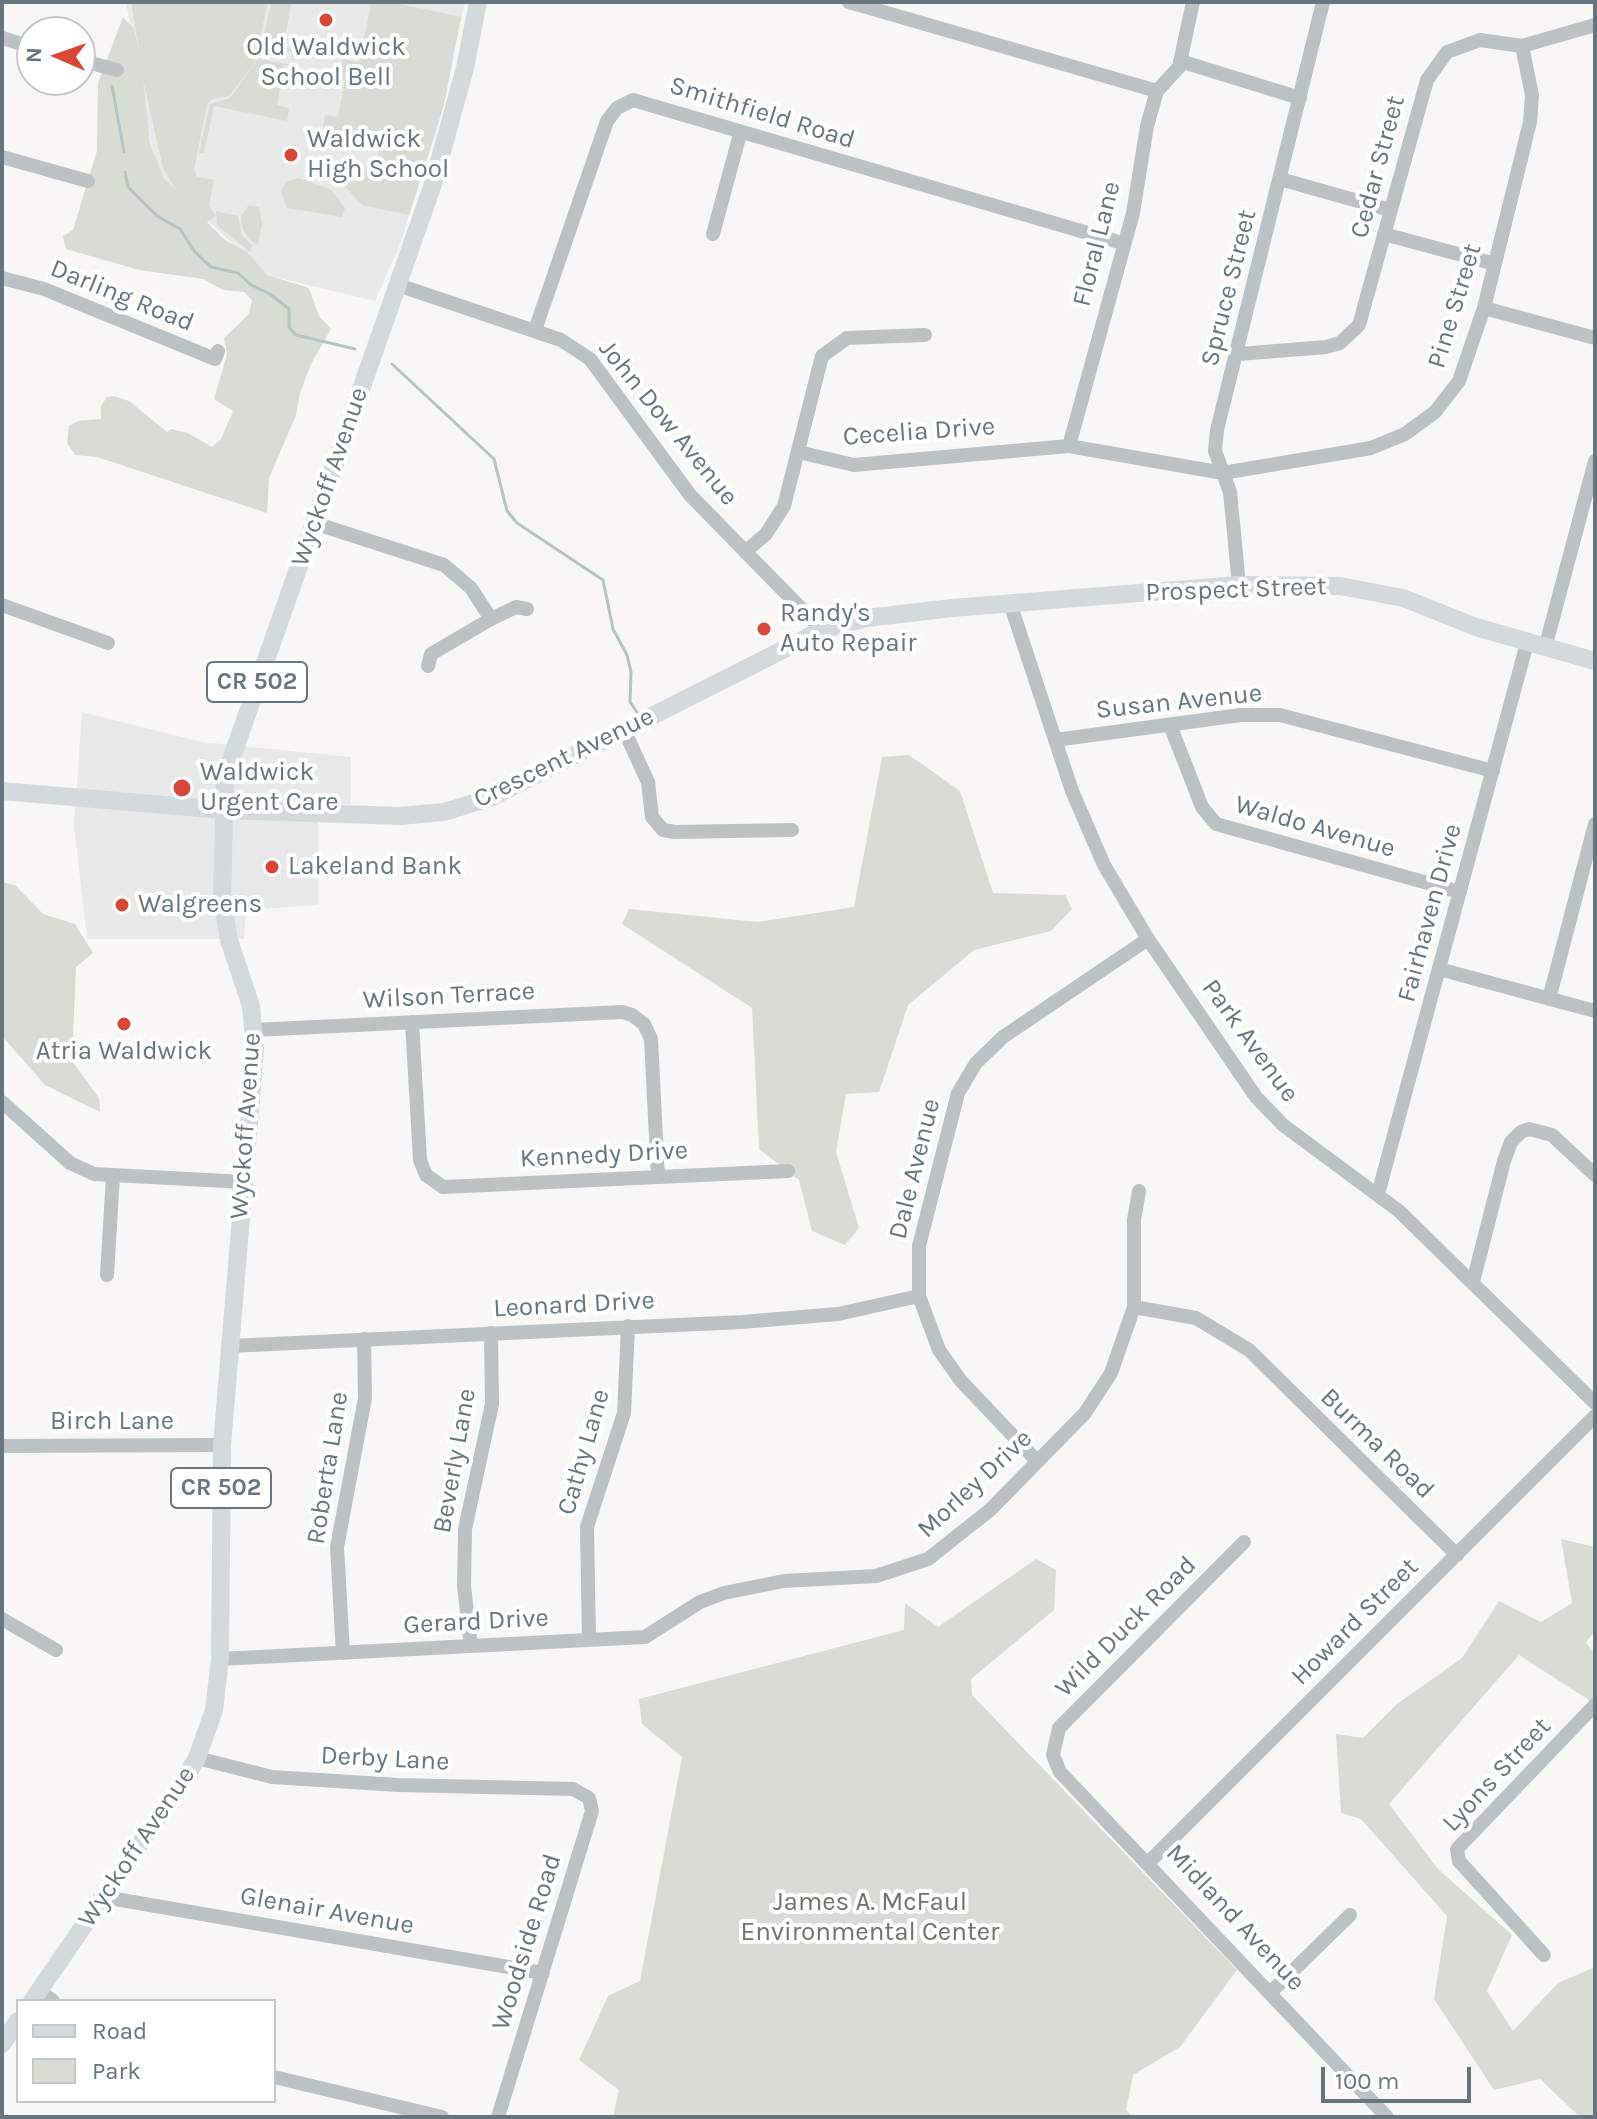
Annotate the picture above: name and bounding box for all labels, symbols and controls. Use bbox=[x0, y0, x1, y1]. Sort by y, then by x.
marker: Old Waldwick School Bell bbox=[317, 11, 335, 29]
north arrow bbox=[16, 16, 96, 96]
place label: Old Waldwick School Bell bbox=[246, 32, 406, 94]
text: N bbox=[21, 47, 47, 64]
street label: Smithfield Road bbox=[666, 70, 858, 156]
street label: Cedar Street bbox=[1344, 92, 1412, 242]
place label: Waldwick High School bbox=[307, 124, 449, 186]
marker: Waldwick High School bbox=[282, 146, 300, 164]
street label: Floral Lane bbox=[1066, 178, 1128, 310]
street label: Spruce Street bbox=[1194, 206, 1264, 370]
street label: Pine Street bbox=[1421, 240, 1489, 372]
street label: Darling Road bbox=[46, 253, 198, 339]
street label: John Dow Avenue bbox=[592, 334, 744, 512]
street label: Wyckoff Avenue bbox=[285, 383, 375, 571]
street label: Cecelia Drive bbox=[842, 411, 996, 453]
street label: Prospect Street bbox=[1145, 571, 1327, 609]
place label: Randy's Auto Repair bbox=[780, 598, 917, 660]
marker: Randy's Auto Repair bbox=[755, 620, 773, 638]
road number: CR 502 bbox=[207, 662, 307, 702]
street label: Susan Avenue bbox=[1094, 678, 1264, 726]
street label: Crescent Avenue bbox=[469, 701, 659, 815]
place label: Waldwick Urgent Care bbox=[200, 757, 339, 818]
marker: Waldwick Urgent Care bbox=[171, 777, 193, 799]
street label: Waldo Avenue bbox=[1231, 789, 1399, 865]
street label: Fairhaven Drive bbox=[1391, 820, 1469, 1006]
place label: Lakeland Bank bbox=[288, 851, 462, 883]
marker: Lakeland Bank bbox=[263, 858, 281, 876]
place label: Walgreens bbox=[138, 889, 262, 921]
marker: Walgreens bbox=[113, 896, 131, 914]
street label: Park Avenue bbox=[1195, 973, 1305, 1109]
street label: Wilson Terrace bbox=[362, 976, 536, 1016]
marker: Atria Waldwick bbox=[115, 1015, 133, 1033]
street label: Wyckoff Avenue bbox=[224, 1032, 268, 1220]
place label: Atria Waldwick bbox=[36, 1036, 212, 1068]
street label: Dale Avenue bbox=[882, 1095, 948, 1243]
street label: Kennedy Drive bbox=[519, 1135, 689, 1175]
street label: Leonard Drive bbox=[493, 1285, 655, 1325]
street label: Burma Road bbox=[1314, 1382, 1440, 1506]
street label: Cathy Lane bbox=[551, 1385, 617, 1519]
street label: Beverly Lane bbox=[427, 1386, 483, 1536]
street label: Roberta Lane bbox=[301, 1389, 355, 1547]
street label: Birch Lane bbox=[50, 1406, 174, 1438]
street label: Morley Drive bbox=[911, 1423, 1039, 1545]
road number: CR 502 bbox=[171, 1468, 271, 1508]
street label: Wild Duck Road bbox=[1049, 1550, 1203, 1704]
street label: Howard Street bbox=[1285, 1552, 1425, 1692]
street label: Gerard Drive bbox=[403, 1603, 549, 1641]
street label: Lyons Street bbox=[1436, 1711, 1558, 1839]
street label: Derby Lane bbox=[320, 1740, 450, 1778]
street label: Wyckoff Avenue bbox=[72, 1761, 202, 1933]
street label: Midland Avenue bbox=[1159, 1838, 1311, 1998]
street label: Woodside Road bbox=[485, 1850, 569, 2034]
street label: Glenair Avenue bbox=[237, 1880, 417, 1942]
park label: James A. McFaul Environmental Center bbox=[741, 1887, 999, 1948]
legend bbox=[16, 1999, 276, 2103]
text: Road bbox=[92, 2017, 147, 2045]
scale bar bbox=[1325, 2051, 1475, 2101]
text: Park bbox=[92, 2057, 141, 2085]
text: 100 m bbox=[1335, 2067, 1400, 2095]

